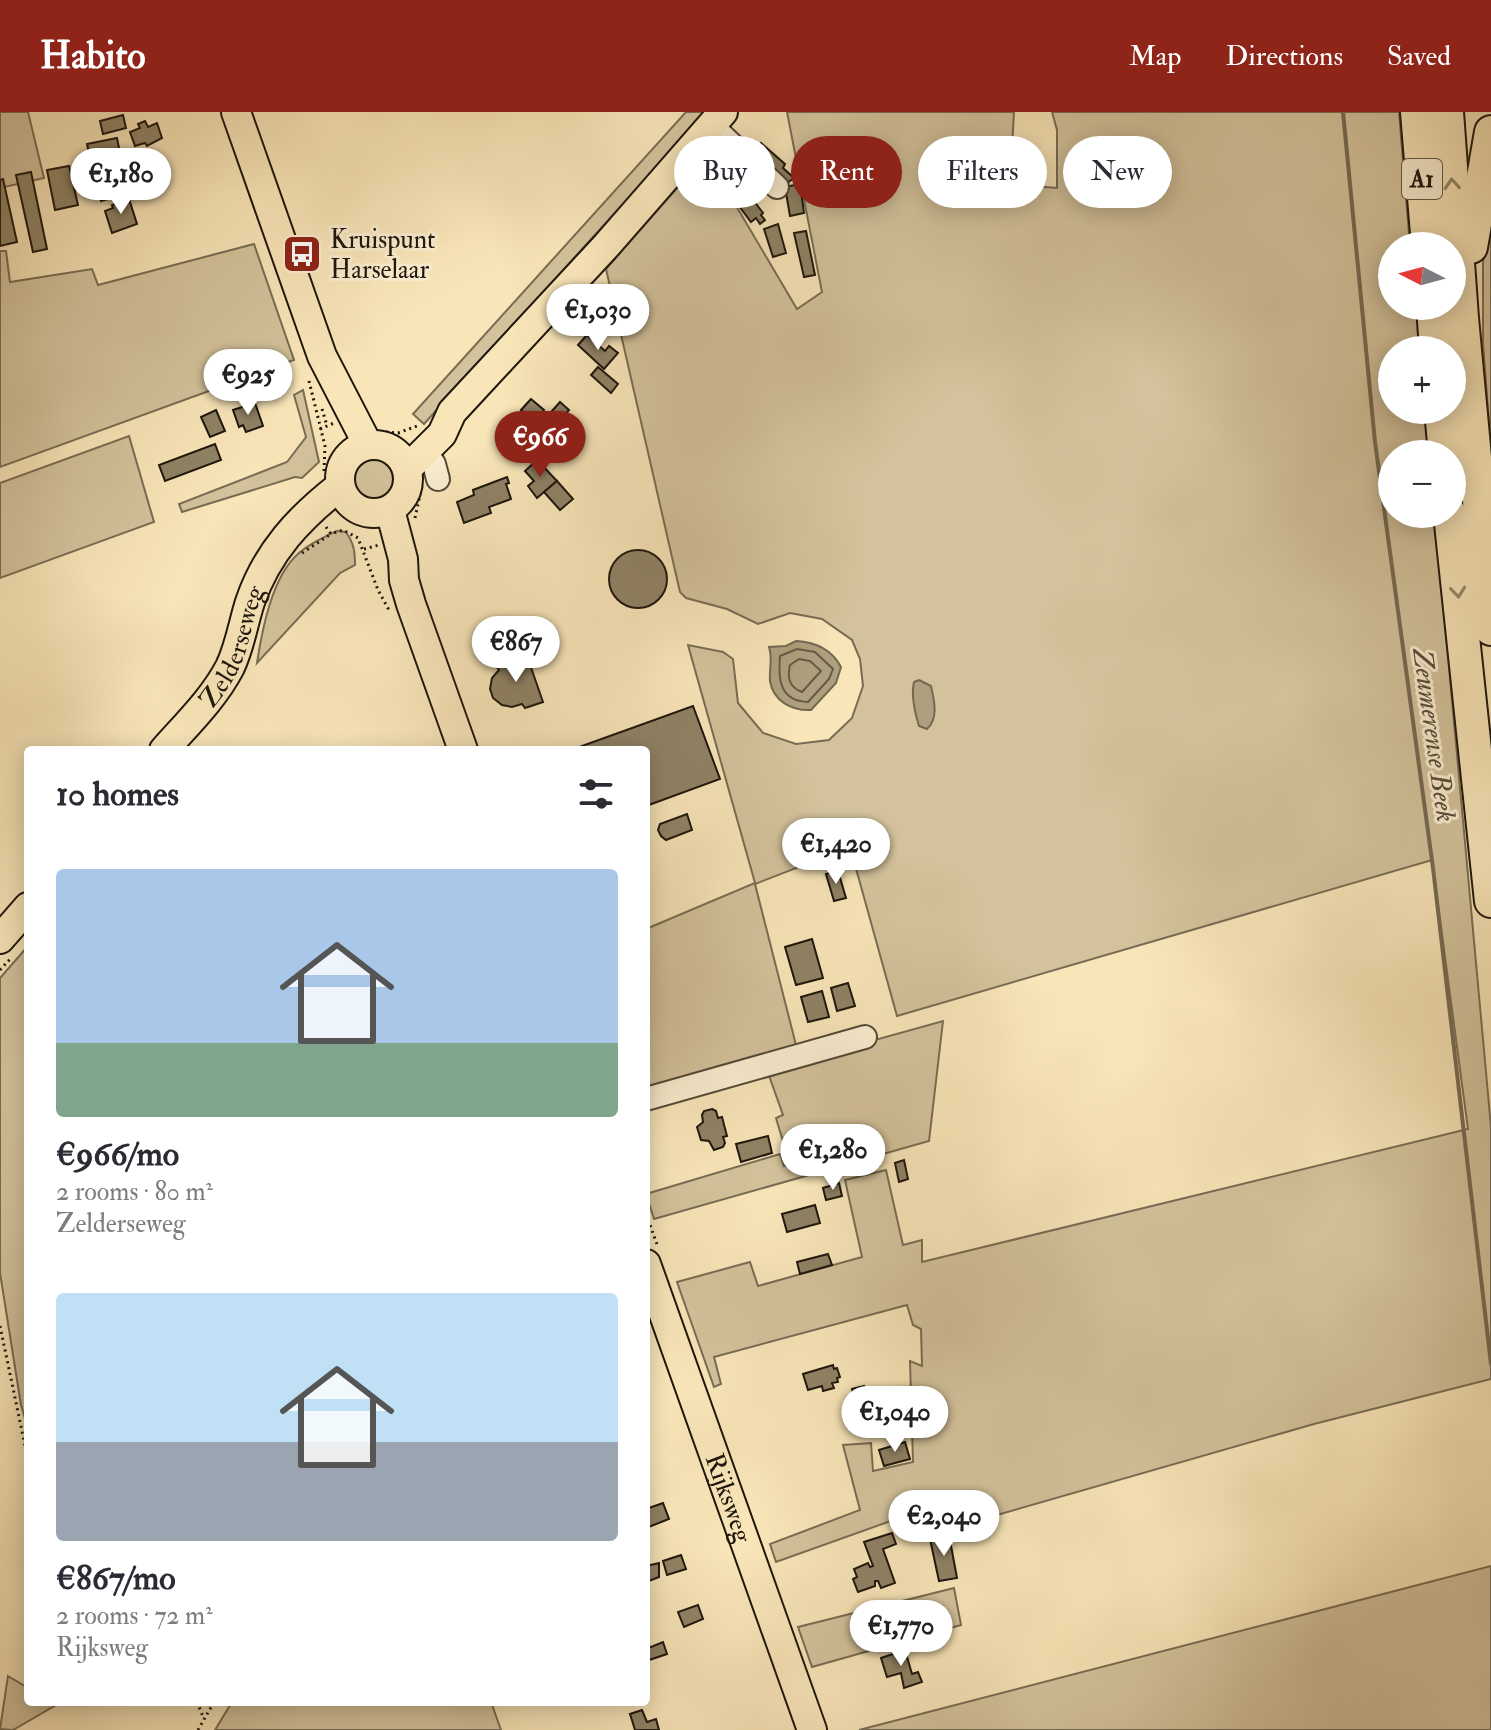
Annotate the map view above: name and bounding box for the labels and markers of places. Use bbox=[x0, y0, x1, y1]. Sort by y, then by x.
pin: €1,180 bbox=[56, 148, 186, 216]
place label: Kruispunt Harselaar bbox=[330, 224, 435, 286]
bus stop icon: Kruispunt Harselaar bbox=[281, 233, 323, 275]
pin: €1,030 bbox=[533, 284, 663, 352]
pin: €925 bbox=[201, 349, 295, 417]
pin: €966 bbox=[493, 411, 587, 479]
pin: €867 bbox=[469, 616, 563, 684]
pin: €1,420 bbox=[771, 818, 901, 886]
pin: €1,280 bbox=[768, 1124, 898, 1192]
pin: €1,040 bbox=[830, 1386, 960, 1454]
pin: €2,040 bbox=[879, 1490, 1009, 1558]
pin: €1,770 bbox=[836, 1600, 966, 1668]

